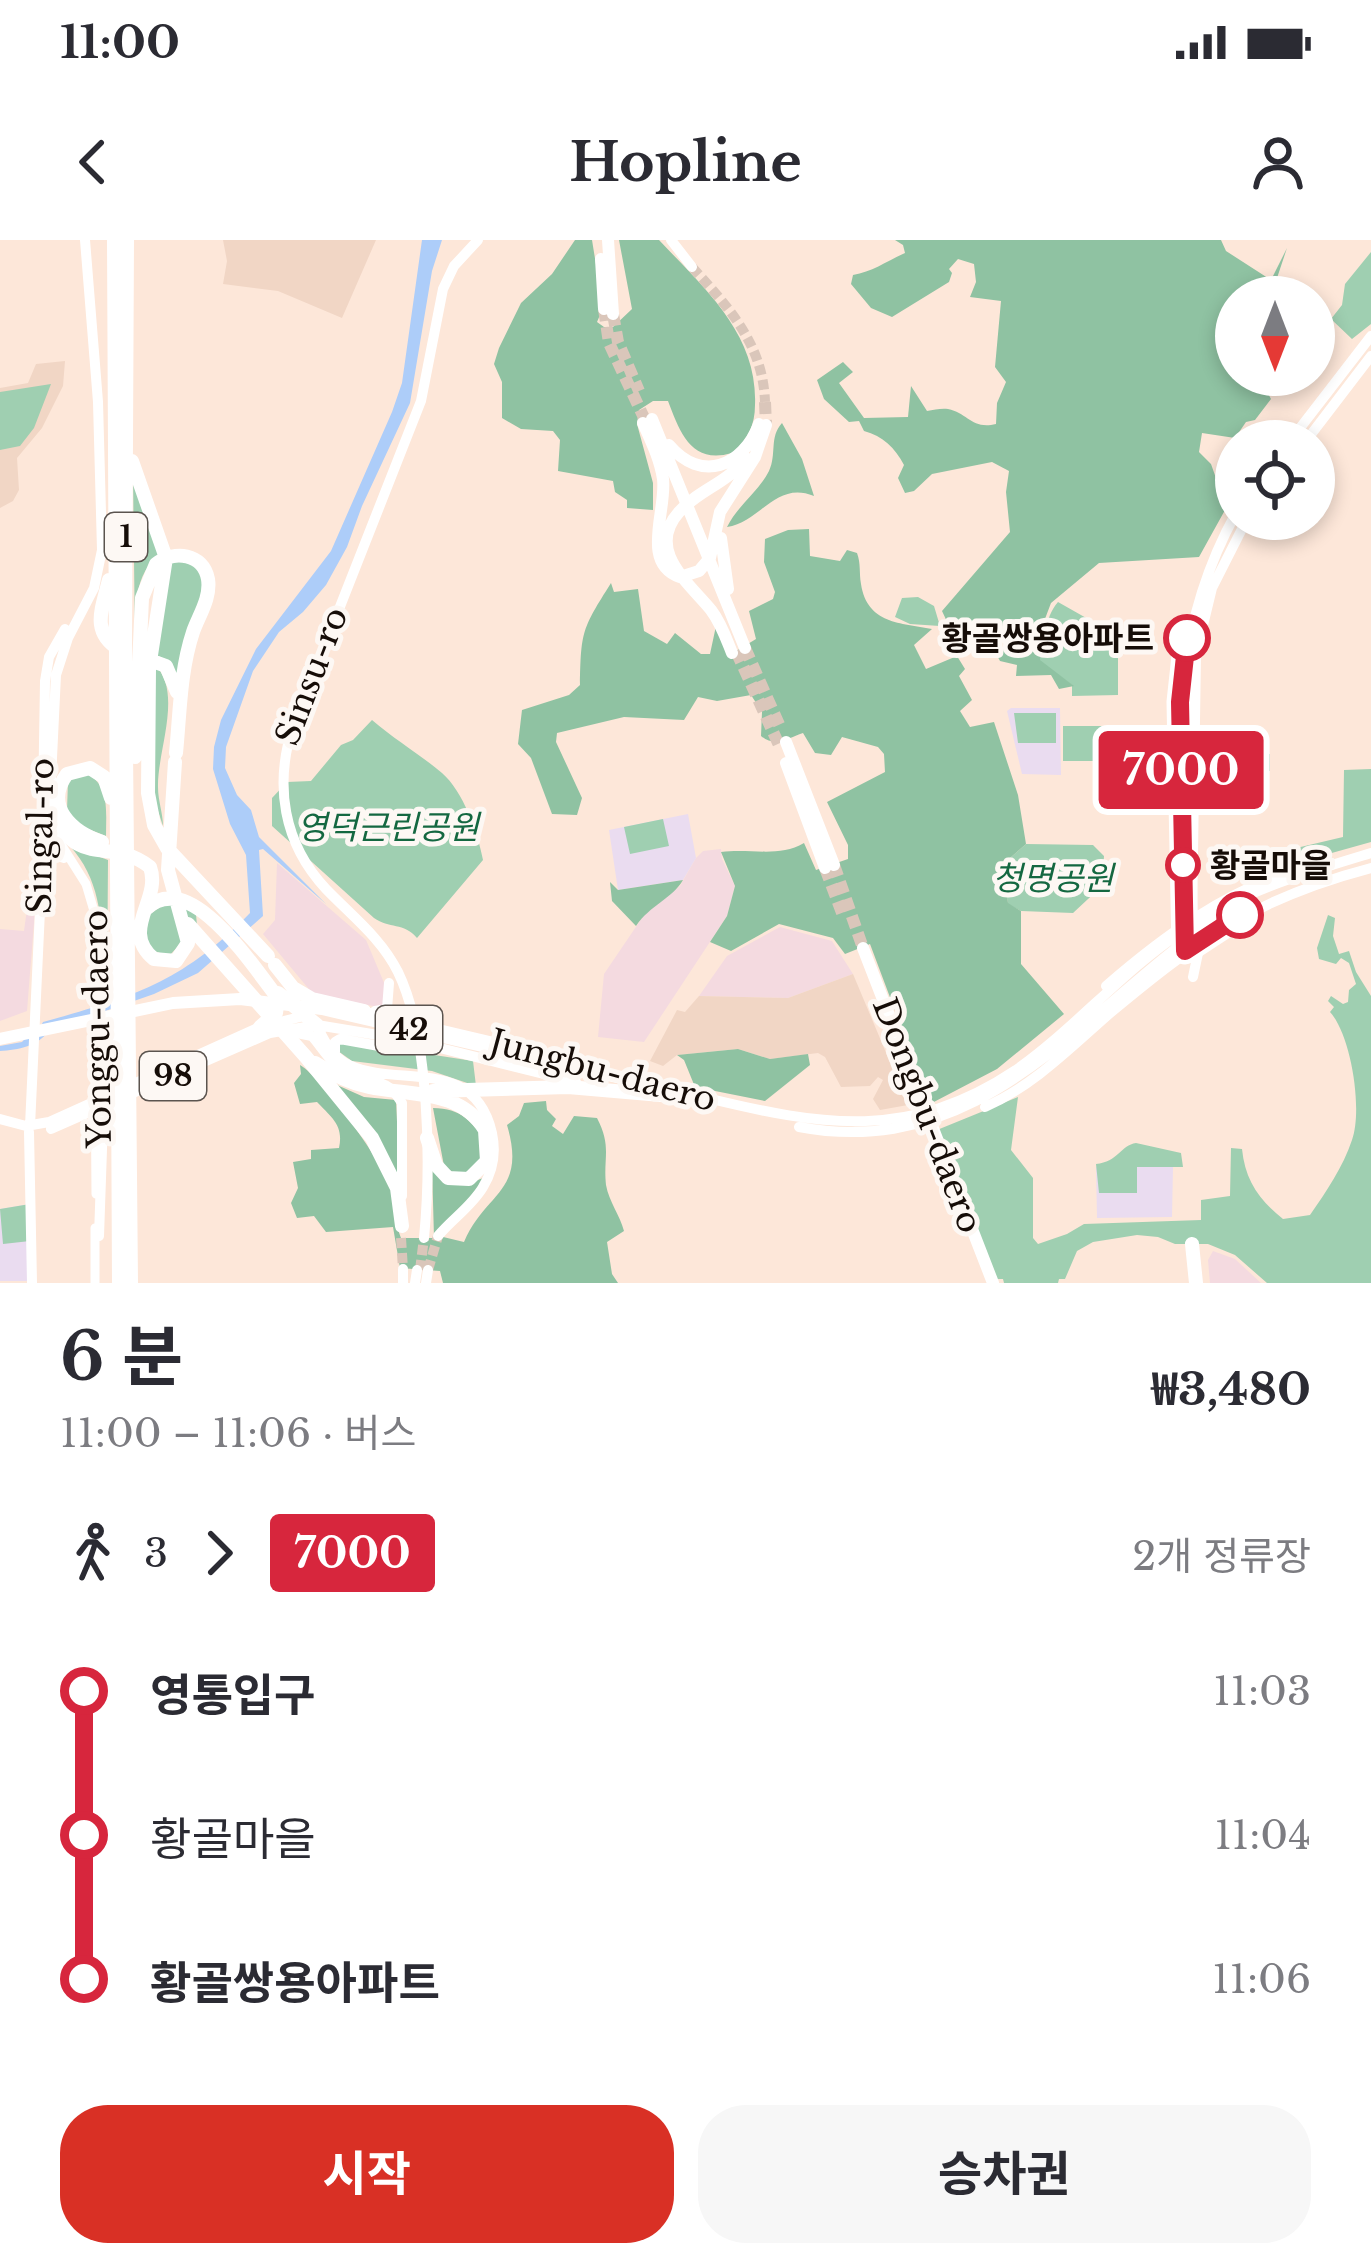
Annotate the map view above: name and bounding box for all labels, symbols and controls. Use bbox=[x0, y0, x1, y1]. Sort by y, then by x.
text: 11:00 bbox=[60, 14, 180, 70]
icon: back bbox=[60, 129, 126, 195]
text: Hopline bbox=[569, 129, 802, 196]
icon: person bbox=[1245, 129, 1311, 195]
north arrow bbox=[1215, 276, 1335, 396]
map controls bbox=[1215, 276, 1335, 540]
button: locate bbox=[1215, 420, 1335, 540]
road number: 1 bbox=[105, 513, 147, 561]
street label: Sinsu-ro bbox=[266, 601, 357, 751]
marker: 황골쌍용아파트 bbox=[1165, 616, 1209, 660]
place label: 황골쌍용아파트 bbox=[941, 618, 1154, 659]
line badge: 7000 bbox=[1097, 731, 1265, 809]
text: 7000 bbox=[1123, 744, 1239, 796]
street label: Singal-ro bbox=[19, 758, 62, 915]
park label: 영덕근린공원 bbox=[297, 807, 482, 848]
place label: 황골마을 bbox=[1210, 845, 1331, 886]
marker: 황골마을 bbox=[1167, 849, 1199, 881]
park label: 청명공원 bbox=[992, 858, 1116, 899]
unlabelled marker bbox=[1218, 893, 1262, 937]
street label: Yonggu-daero bbox=[75, 909, 120, 1150]
street label: Dongbu-daero bbox=[864, 992, 991, 1239]
road number: 42 bbox=[376, 1006, 442, 1054]
street label: Jungbu-daero bbox=[481, 1020, 720, 1120]
road number: 98 bbox=[140, 1052, 206, 1100]
text: 6 분 bbox=[60, 1316, 183, 1398]
text: ₩3,480 bbox=[1152, 1361, 1311, 1417]
text: 11:00 – 11:06 · 버스 bbox=[60, 1409, 416, 1458]
icon: walk bbox=[60, 1520, 126, 1586]
icon: forward bbox=[186, 1520, 252, 1586]
text: 7000 bbox=[294, 1527, 411, 1579]
text: 3 bbox=[144, 1529, 168, 1578]
text: 2개 정류장 bbox=[1132, 1532, 1311, 1581]
text: 영통입구 bbox=[150, 1667, 316, 1723]
text: 11:03 bbox=[1213, 1667, 1311, 1716]
text: 황골마을 bbox=[150, 1811, 316, 1867]
text: 11:04 bbox=[1214, 1811, 1311, 1860]
text: 황골쌍용아파트 bbox=[150, 1955, 440, 2011]
text: 11:06 bbox=[1212, 1955, 1311, 2004]
button: 시작 bbox=[60, 2105, 674, 2243]
button: 승차권 bbox=[698, 2105, 1311, 2243]

